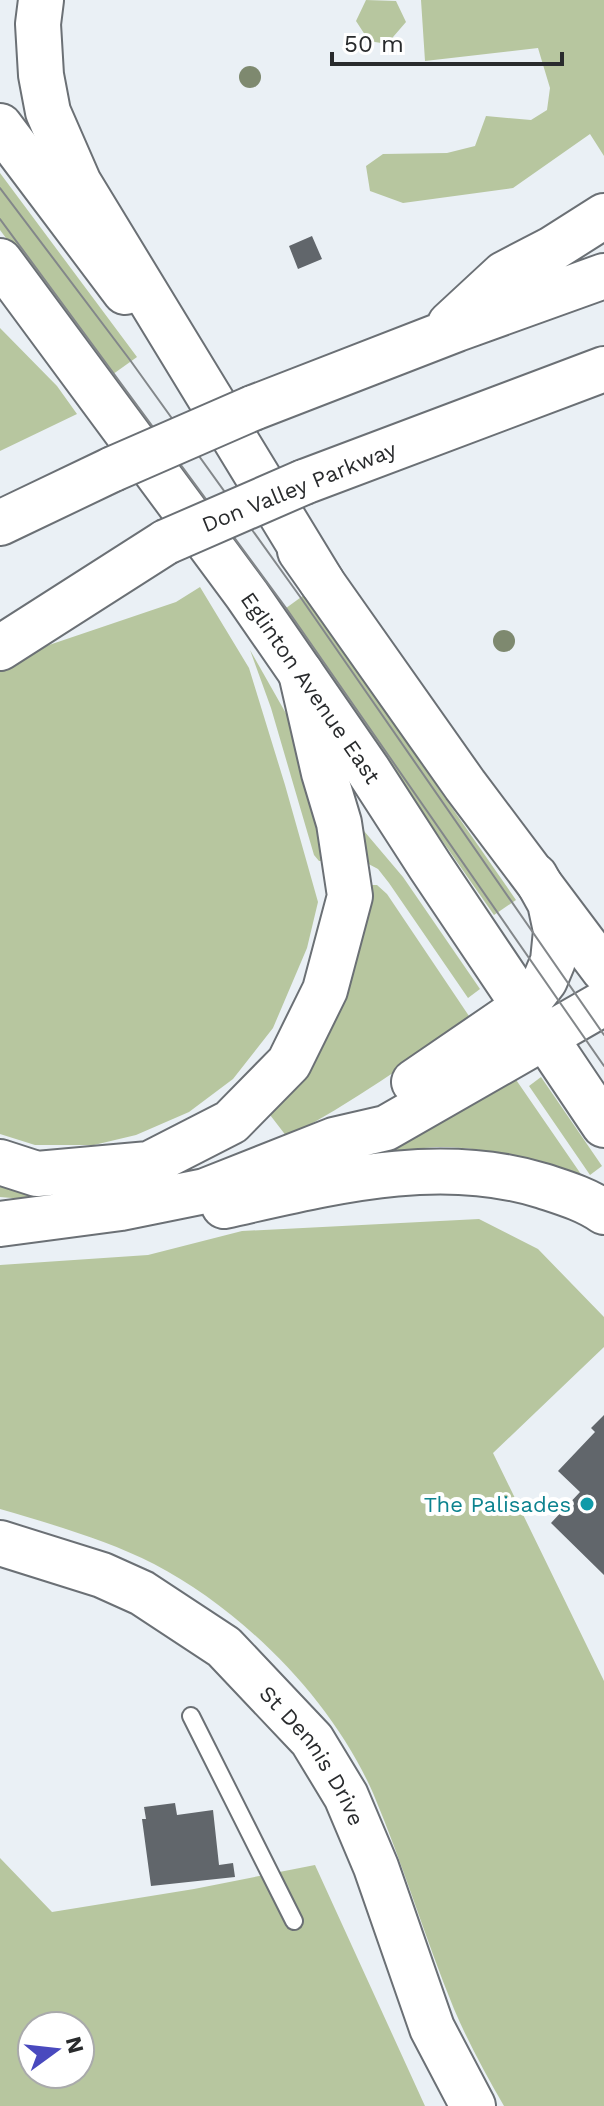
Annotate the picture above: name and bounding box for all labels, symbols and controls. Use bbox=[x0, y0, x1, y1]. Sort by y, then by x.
scale bar bbox=[332, 16, 562, 66]
text: 50 m bbox=[344, 30, 404, 58]
street label: Don Valley Parkway bbox=[198, 436, 400, 537]
street label: Eglinton Avenue East bbox=[236, 587, 386, 788]
place label: The Palisades bbox=[424, 1492, 571, 1517]
marker: The Palisades bbox=[578, 1495, 596, 1513]
street label: St Dennis Drive bbox=[255, 1680, 369, 1829]
north arrow bbox=[16, 2010, 96, 2090]
text: N bbox=[61, 2034, 89, 2056]

